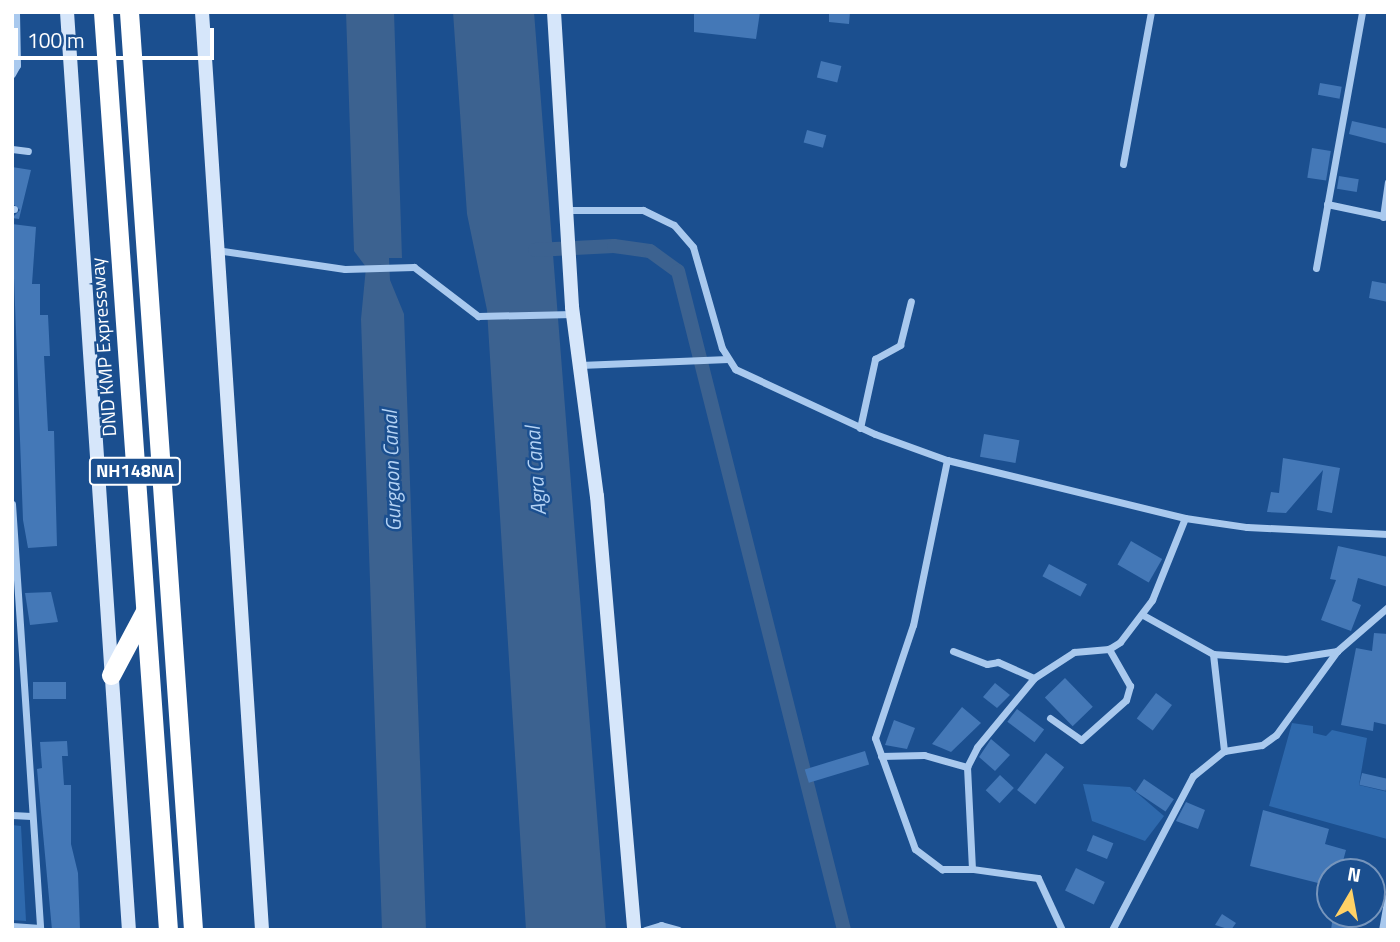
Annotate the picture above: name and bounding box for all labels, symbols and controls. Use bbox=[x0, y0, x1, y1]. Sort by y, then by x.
scale bar bbox=[18, 14, 217, 58]
text: 100 m bbox=[27, 24, 84, 56]
street label: DND KMP Expressway bbox=[85, 257, 121, 437]
water label: Gurgaon Canal bbox=[376, 410, 406, 532]
water label: Agra Canal bbox=[519, 426, 551, 516]
road number: NH148NA bbox=[88, 457, 182, 486]
north arrow bbox=[1316, 858, 1386, 928]
text: N bbox=[1345, 858, 1363, 889]

